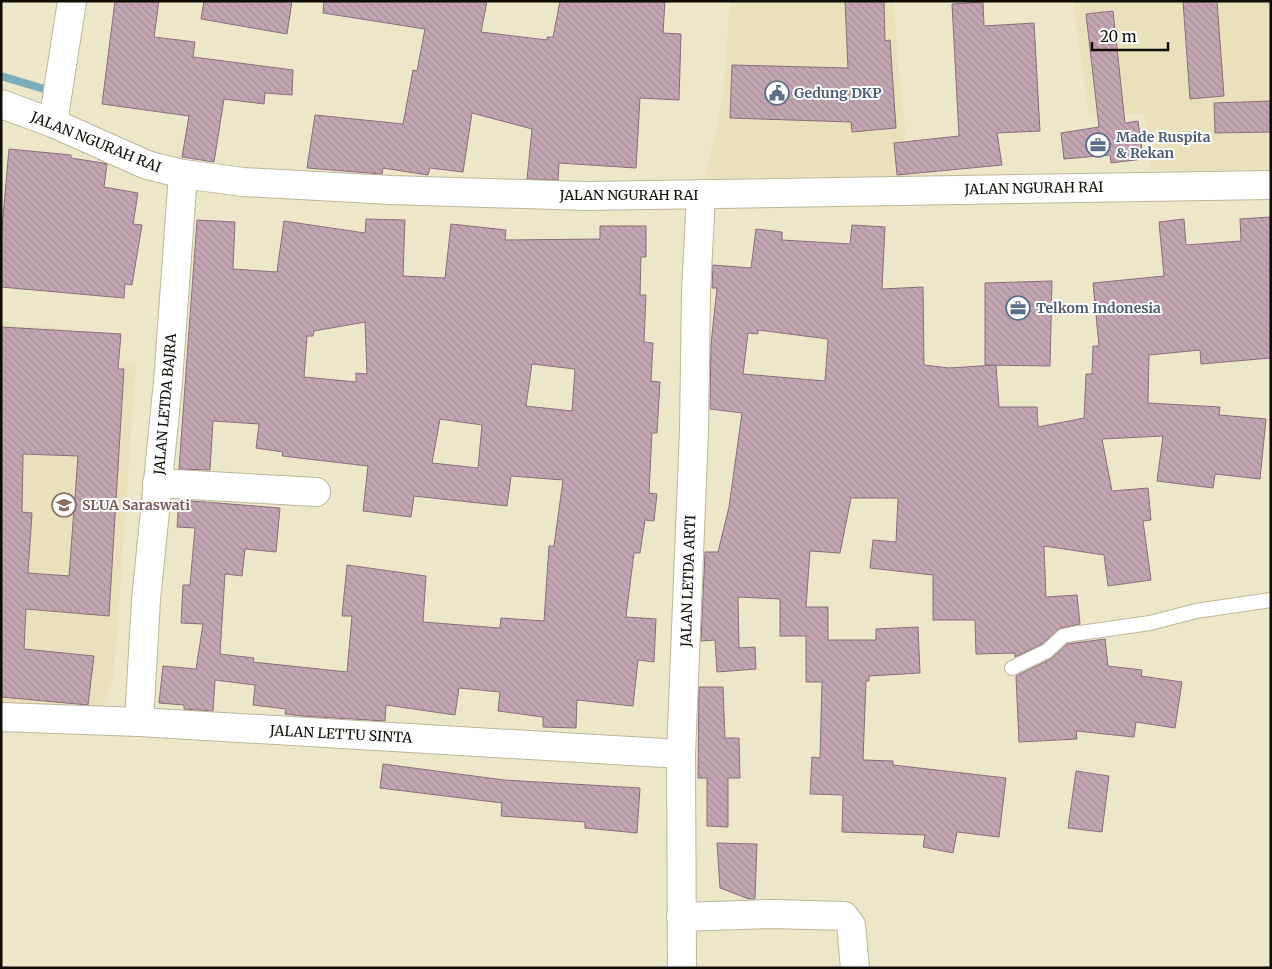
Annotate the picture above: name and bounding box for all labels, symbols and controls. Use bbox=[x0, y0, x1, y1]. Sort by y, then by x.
scale bar bbox=[1092, 20, 1168, 52]
text: 20 m bbox=[1100, 27, 1137, 46]
public building icon: Gedung DKP bbox=[764, 80, 790, 106]
place label: Gedung DKP bbox=[794, 84, 881, 102]
street label: JALAN NGURAH RAI bbox=[27, 107, 164, 176]
place label: Made Ruspita & Rekan bbox=[1116, 128, 1211, 162]
office icon: Made Ruspita & Rekan bbox=[1085, 132, 1111, 158]
street label: JALAN NGURAH RAI bbox=[963, 178, 1104, 198]
street label: JALAN NGURAH RAI bbox=[558, 186, 699, 204]
office icon: Telkom Indonesia bbox=[1005, 295, 1031, 321]
place label: Telkom Indonesia bbox=[1036, 299, 1161, 317]
street label: JALAN LETDA BAJRA bbox=[150, 332, 180, 477]
school or university icon: SLUA Saraswati bbox=[51, 492, 77, 518]
place label: SLUA Saraswati bbox=[82, 496, 190, 514]
street label: JALAN LETDA ARTI bbox=[677, 514, 699, 649]
street label: JALAN LETTU SINTA bbox=[268, 721, 413, 747]

